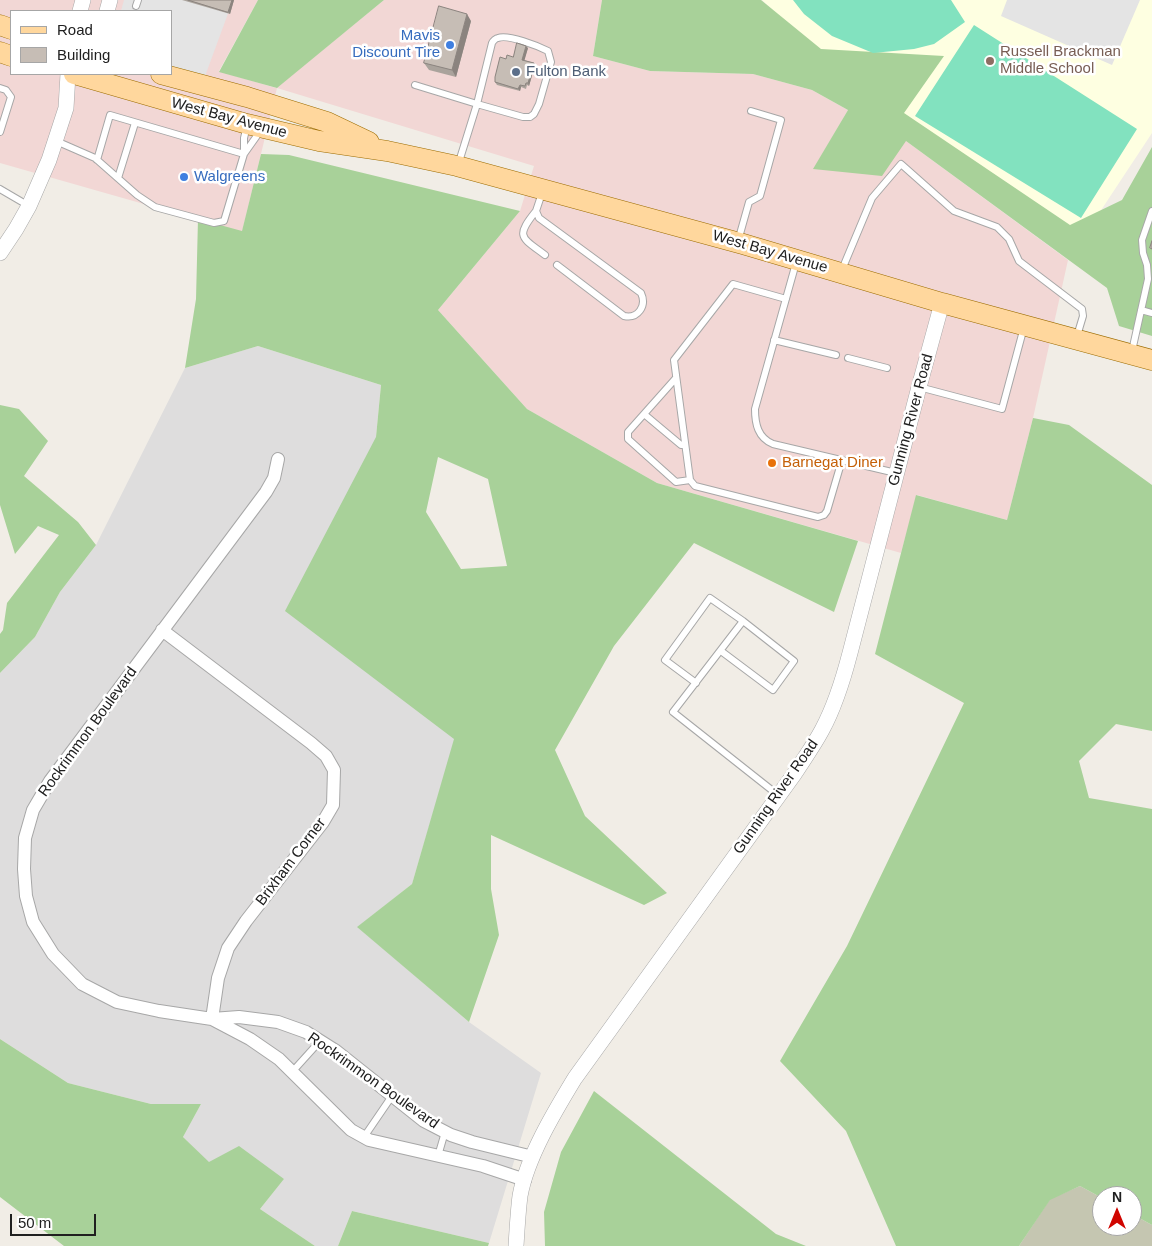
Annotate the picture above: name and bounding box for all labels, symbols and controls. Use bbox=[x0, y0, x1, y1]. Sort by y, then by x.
legend bbox=[10, 10, 172, 75]
text: Road bbox=[57, 21, 93, 38]
place label: Mavis Discount Tire bbox=[352, 27, 440, 62]
marker: Mavis Discount Tire bbox=[444, 39, 456, 51]
place label: Russell Brackman Middle School bbox=[1000, 43, 1121, 78]
text: Building bbox=[57, 46, 110, 63]
marker: Russell Brackman Middle School bbox=[984, 55, 996, 67]
place label: Fulton Bank bbox=[526, 63, 606, 81]
marker: Fulton Bank bbox=[510, 66, 522, 78]
street label: West Bay Avenue bbox=[169, 94, 289, 142]
place label: Walgreens bbox=[194, 168, 265, 186]
marker: Walgreens bbox=[178, 171, 190, 183]
street label: West Bay Avenue bbox=[710, 227, 830, 277]
street label: Gunning River Road bbox=[885, 352, 937, 488]
place label: Barnegat Diner bbox=[782, 454, 883, 472]
marker: Barnegat Diner bbox=[766, 457, 778, 469]
street label: Rockrimmon Boulevard bbox=[35, 664, 141, 800]
street label: Gunning River Road bbox=[730, 736, 822, 858]
street label: Brixham Corner bbox=[252, 815, 330, 909]
street label: Rockrimmon Boulevard bbox=[304, 1029, 442, 1133]
north arrow bbox=[1092, 1186, 1142, 1236]
text: N bbox=[1112, 1189, 1122, 1205]
scale bar bbox=[12, 1204, 99, 1236]
text: 50 m bbox=[18, 1214, 51, 1231]

